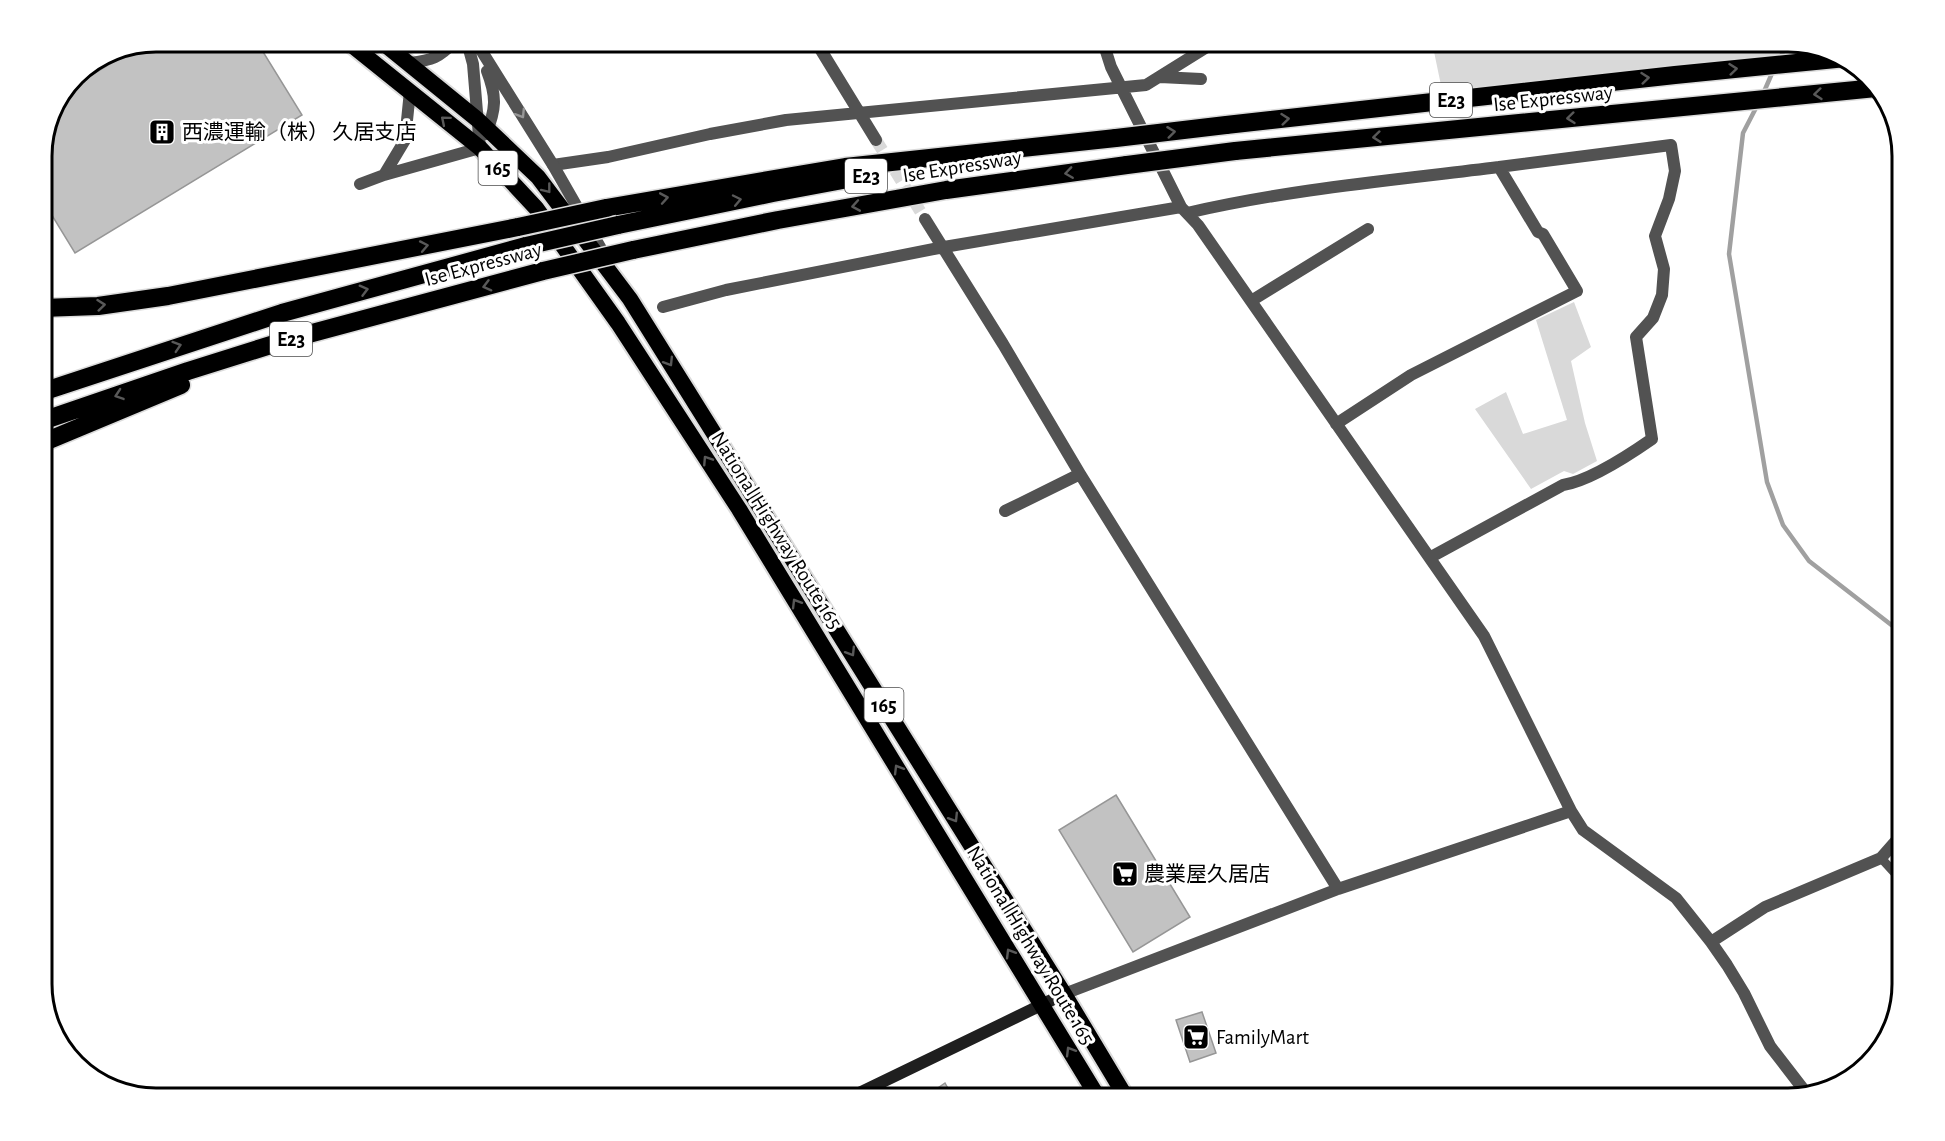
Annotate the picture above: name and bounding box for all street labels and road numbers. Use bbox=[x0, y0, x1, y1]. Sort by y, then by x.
street label: Ise Expressway bbox=[1492, 82, 1614, 115]
road number: E23 bbox=[1430, 83, 1472, 117]
street label: Ise Expressway bbox=[901, 147, 1023, 186]
road number: 165 bbox=[478, 151, 518, 185]
road number: E23 bbox=[845, 159, 887, 193]
street label: Ise Expressway bbox=[422, 239, 544, 290]
road number: E23 bbox=[270, 322, 312, 356]
street label: National Highway Route 165 bbox=[707, 428, 846, 632]
road number: 165 bbox=[864, 688, 904, 722]
street label: National Highway Route 165 bbox=[963, 842, 1098, 1048]

